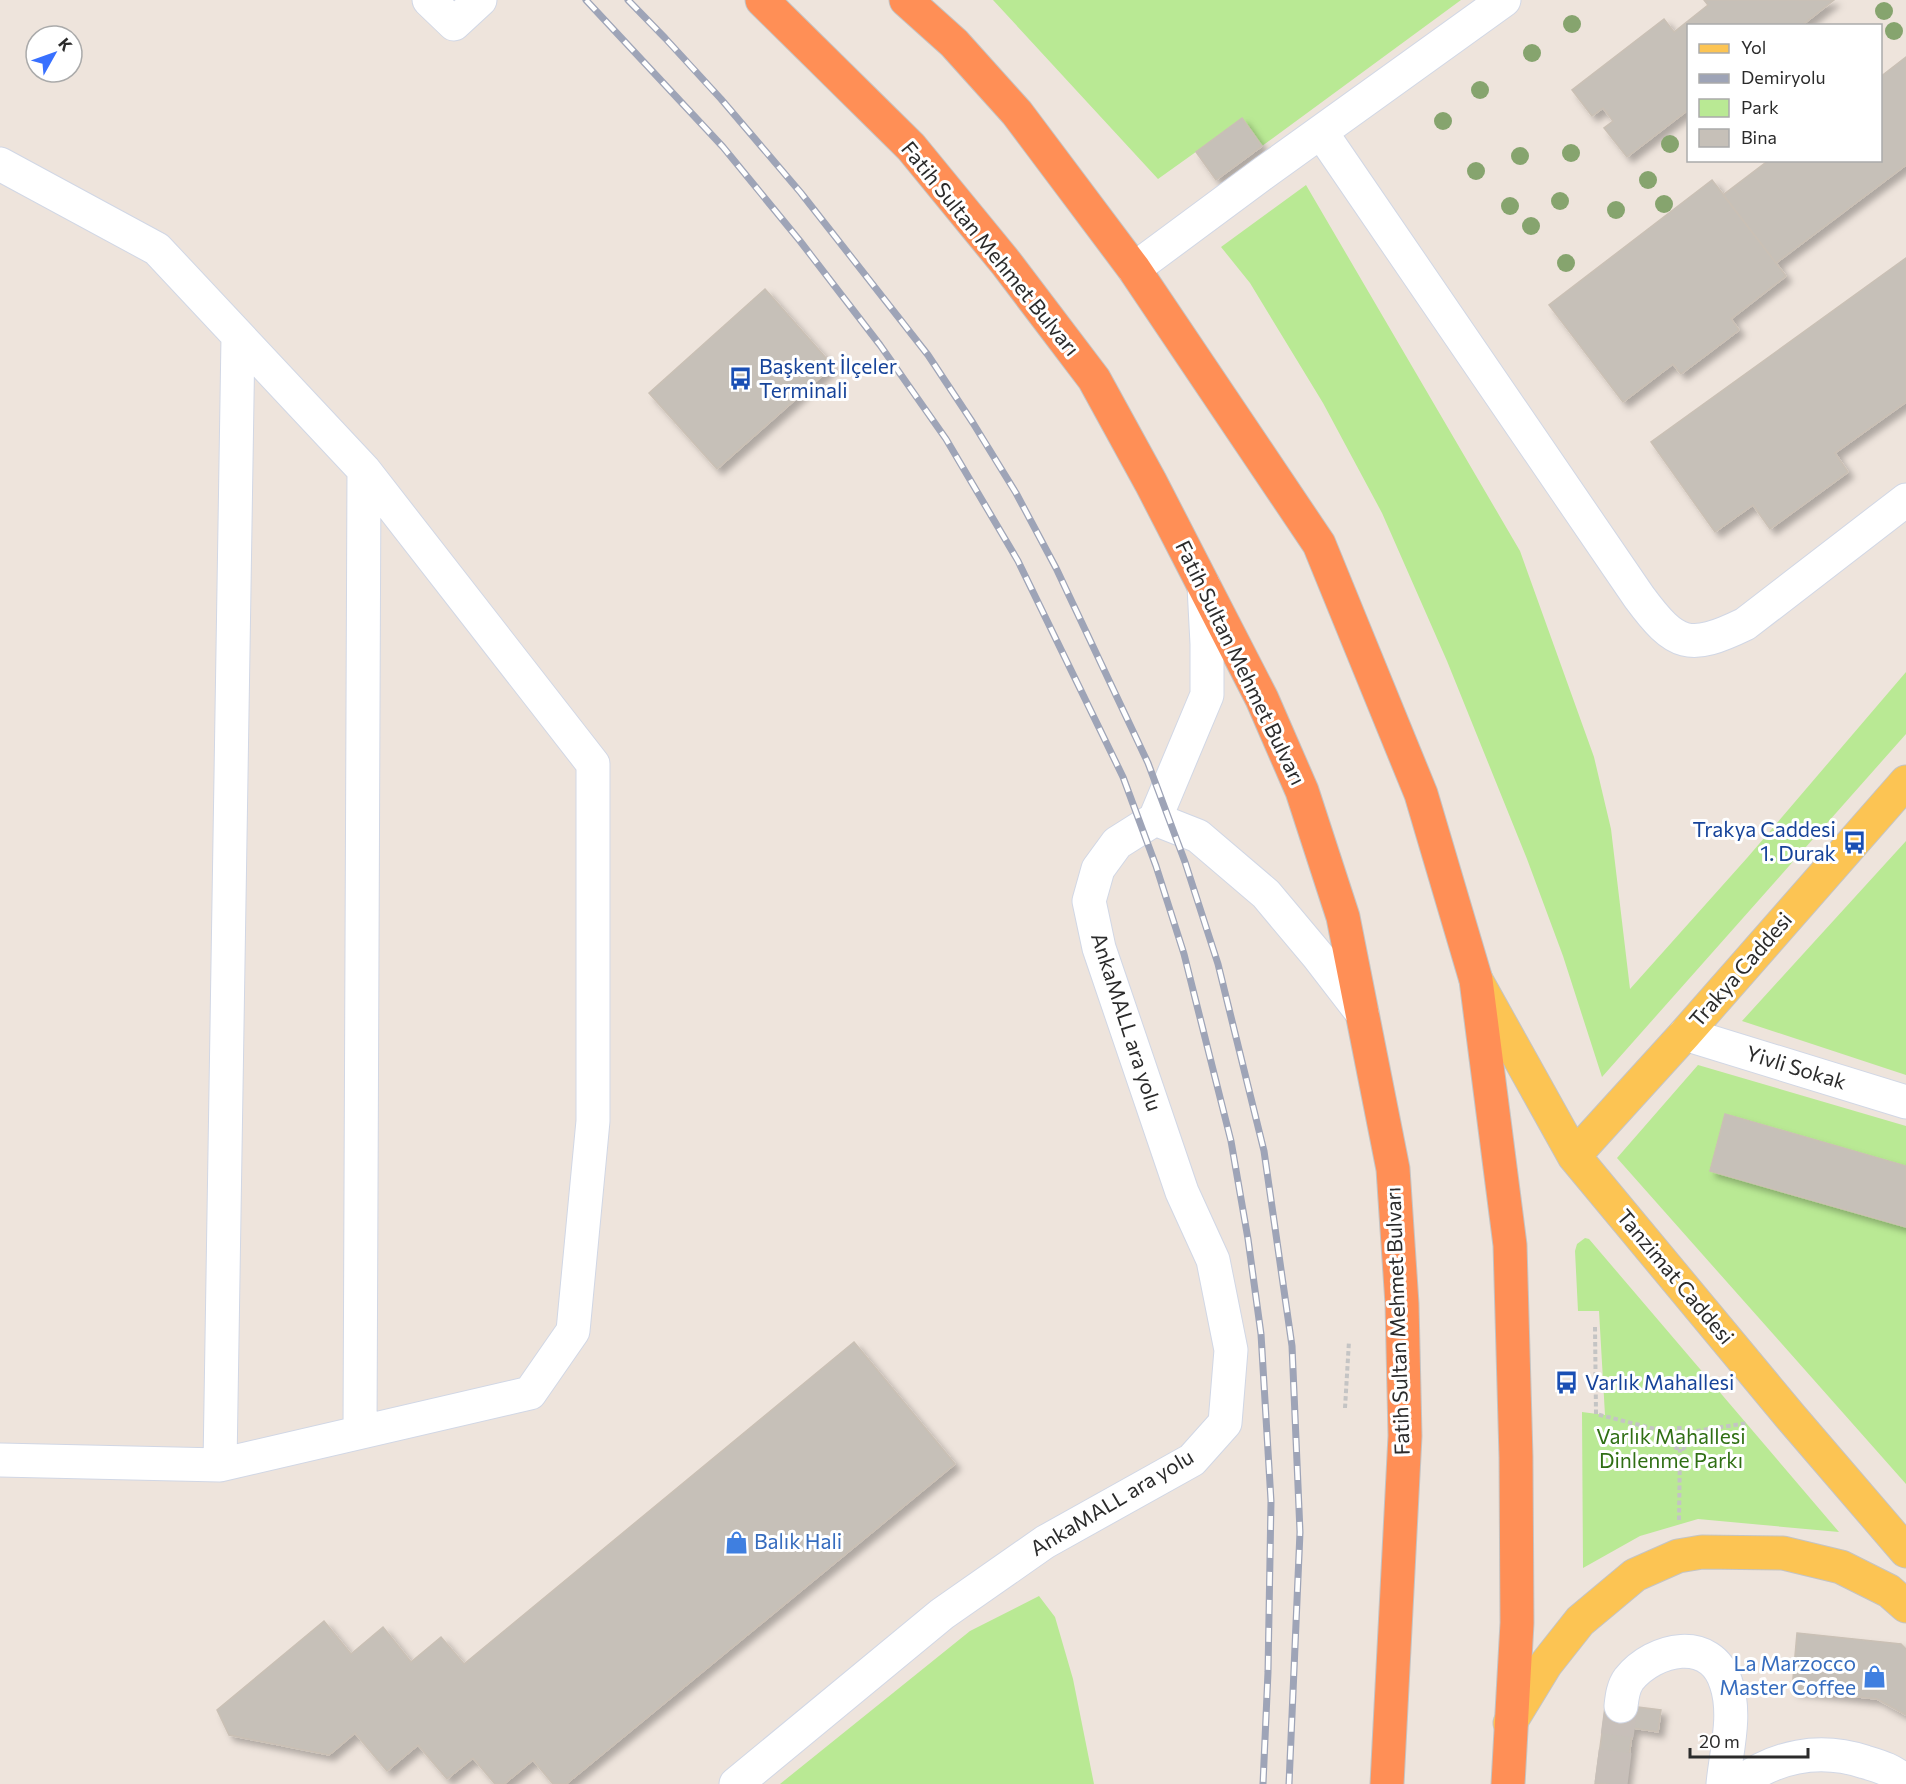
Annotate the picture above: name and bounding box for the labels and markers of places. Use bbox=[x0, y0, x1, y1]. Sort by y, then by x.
place label: Başkent İlçeler Terminali bbox=[759, 353, 897, 402]
bus stop icon: Başkent İlçeler Terminali bbox=[728, 366, 754, 392]
place label: Trakya Caddesi 1. Durak bbox=[1692, 816, 1836, 865]
bus stop icon: Trakya Caddesi 1. Durak bbox=[1841, 829, 1867, 855]
place label: Varlık Mahallesi bbox=[1585, 1369, 1734, 1394]
bus stop icon: Varlık Mahallesi bbox=[1554, 1370, 1580, 1396]
place label: Balık Hali bbox=[754, 1528, 842, 1553]
shop icon: Balık Hali bbox=[723, 1529, 749, 1555]
place label: La Marzocco Master Coffee bbox=[1719, 1650, 1856, 1699]
shop icon: La Marzocco Master Coffee bbox=[1861, 1663, 1887, 1689]

